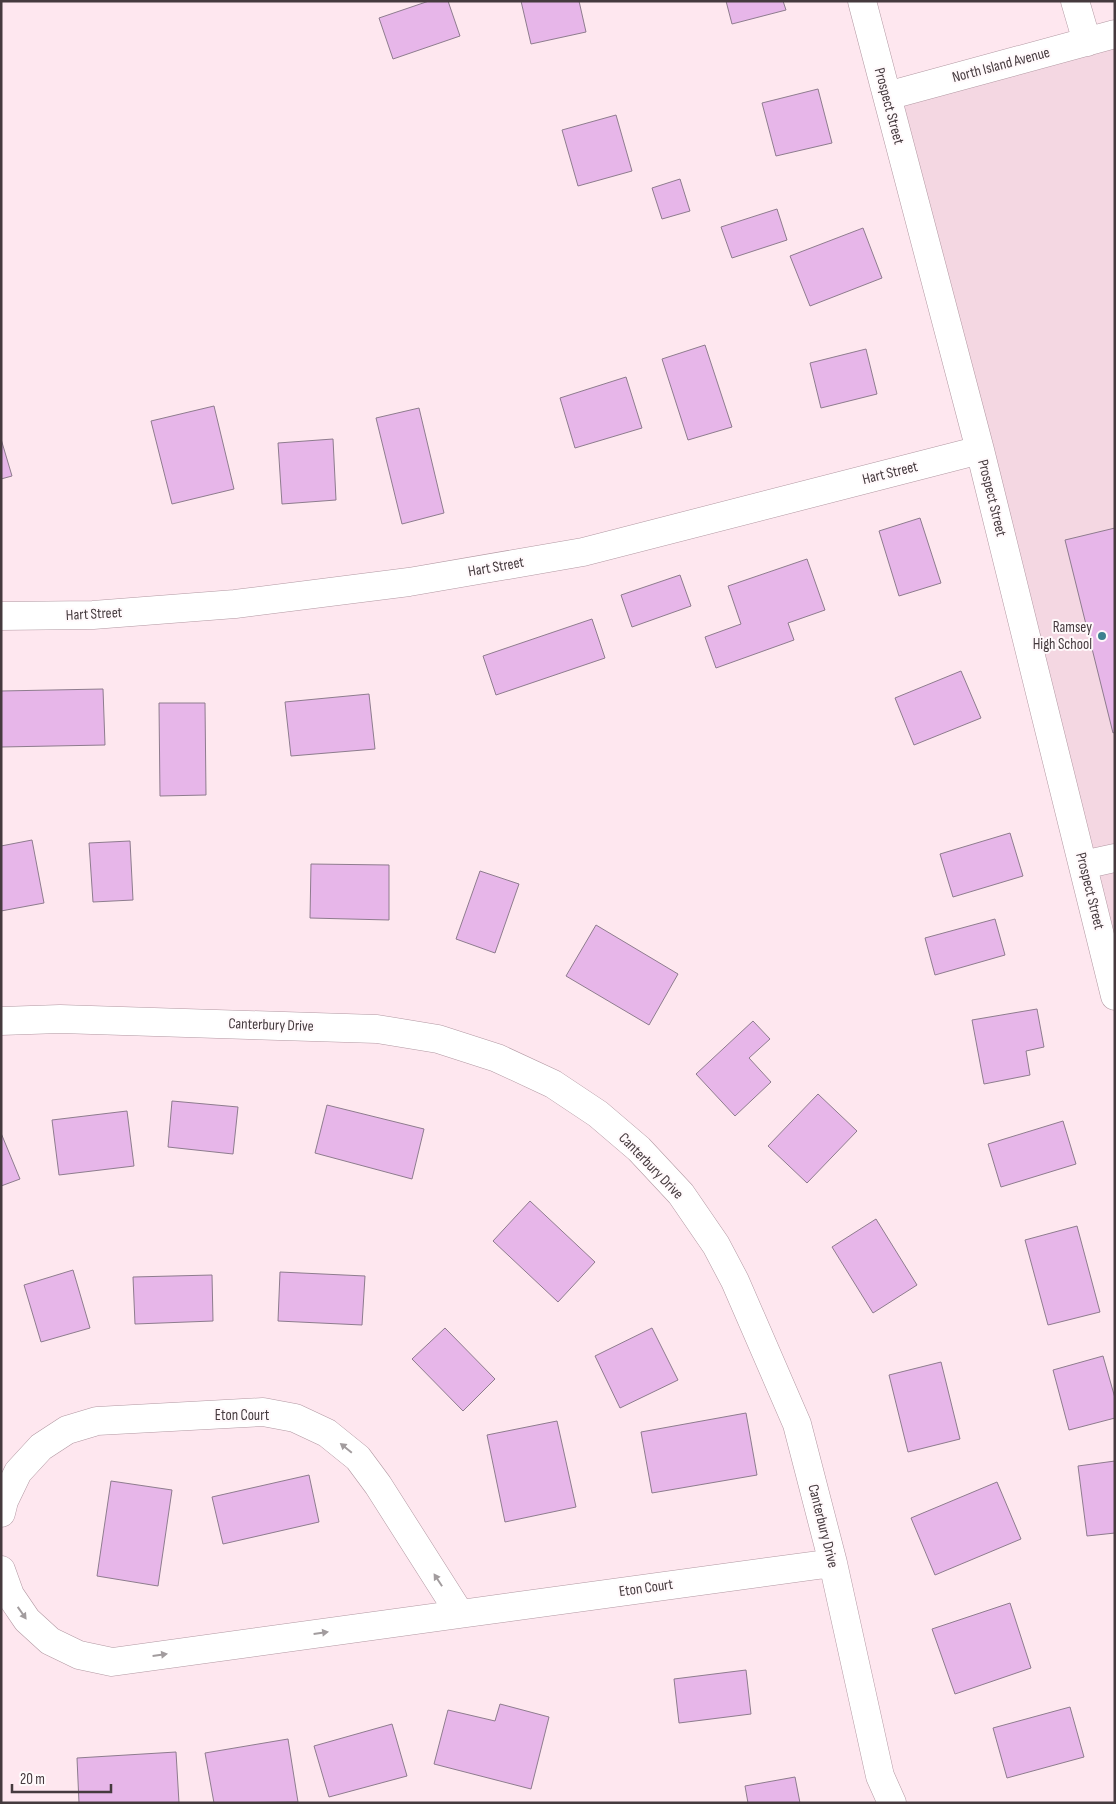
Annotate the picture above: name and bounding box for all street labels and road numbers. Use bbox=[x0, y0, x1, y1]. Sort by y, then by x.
street label: North Island Avenue bbox=[950, 43, 1052, 87]
street label: Prospect Street bbox=[870, 66, 908, 147]
street label: Hart Street bbox=[860, 457, 920, 489]
street label: Prospect Street bbox=[973, 457, 1011, 539]
street label: Hart Street bbox=[467, 553, 526, 581]
street label: Hart Street bbox=[65, 603, 123, 625]
street label: Prospect Street bbox=[1071, 850, 1109, 932]
street label: Canterbury Drive bbox=[228, 1014, 314, 1036]
street label: Canterbury Drive bbox=[615, 1129, 687, 1203]
street label: Eton Court bbox=[215, 1406, 270, 1425]
street label: Canterbury Drive bbox=[803, 1482, 843, 1570]
street label: Eton Court bbox=[618, 1575, 675, 1601]

